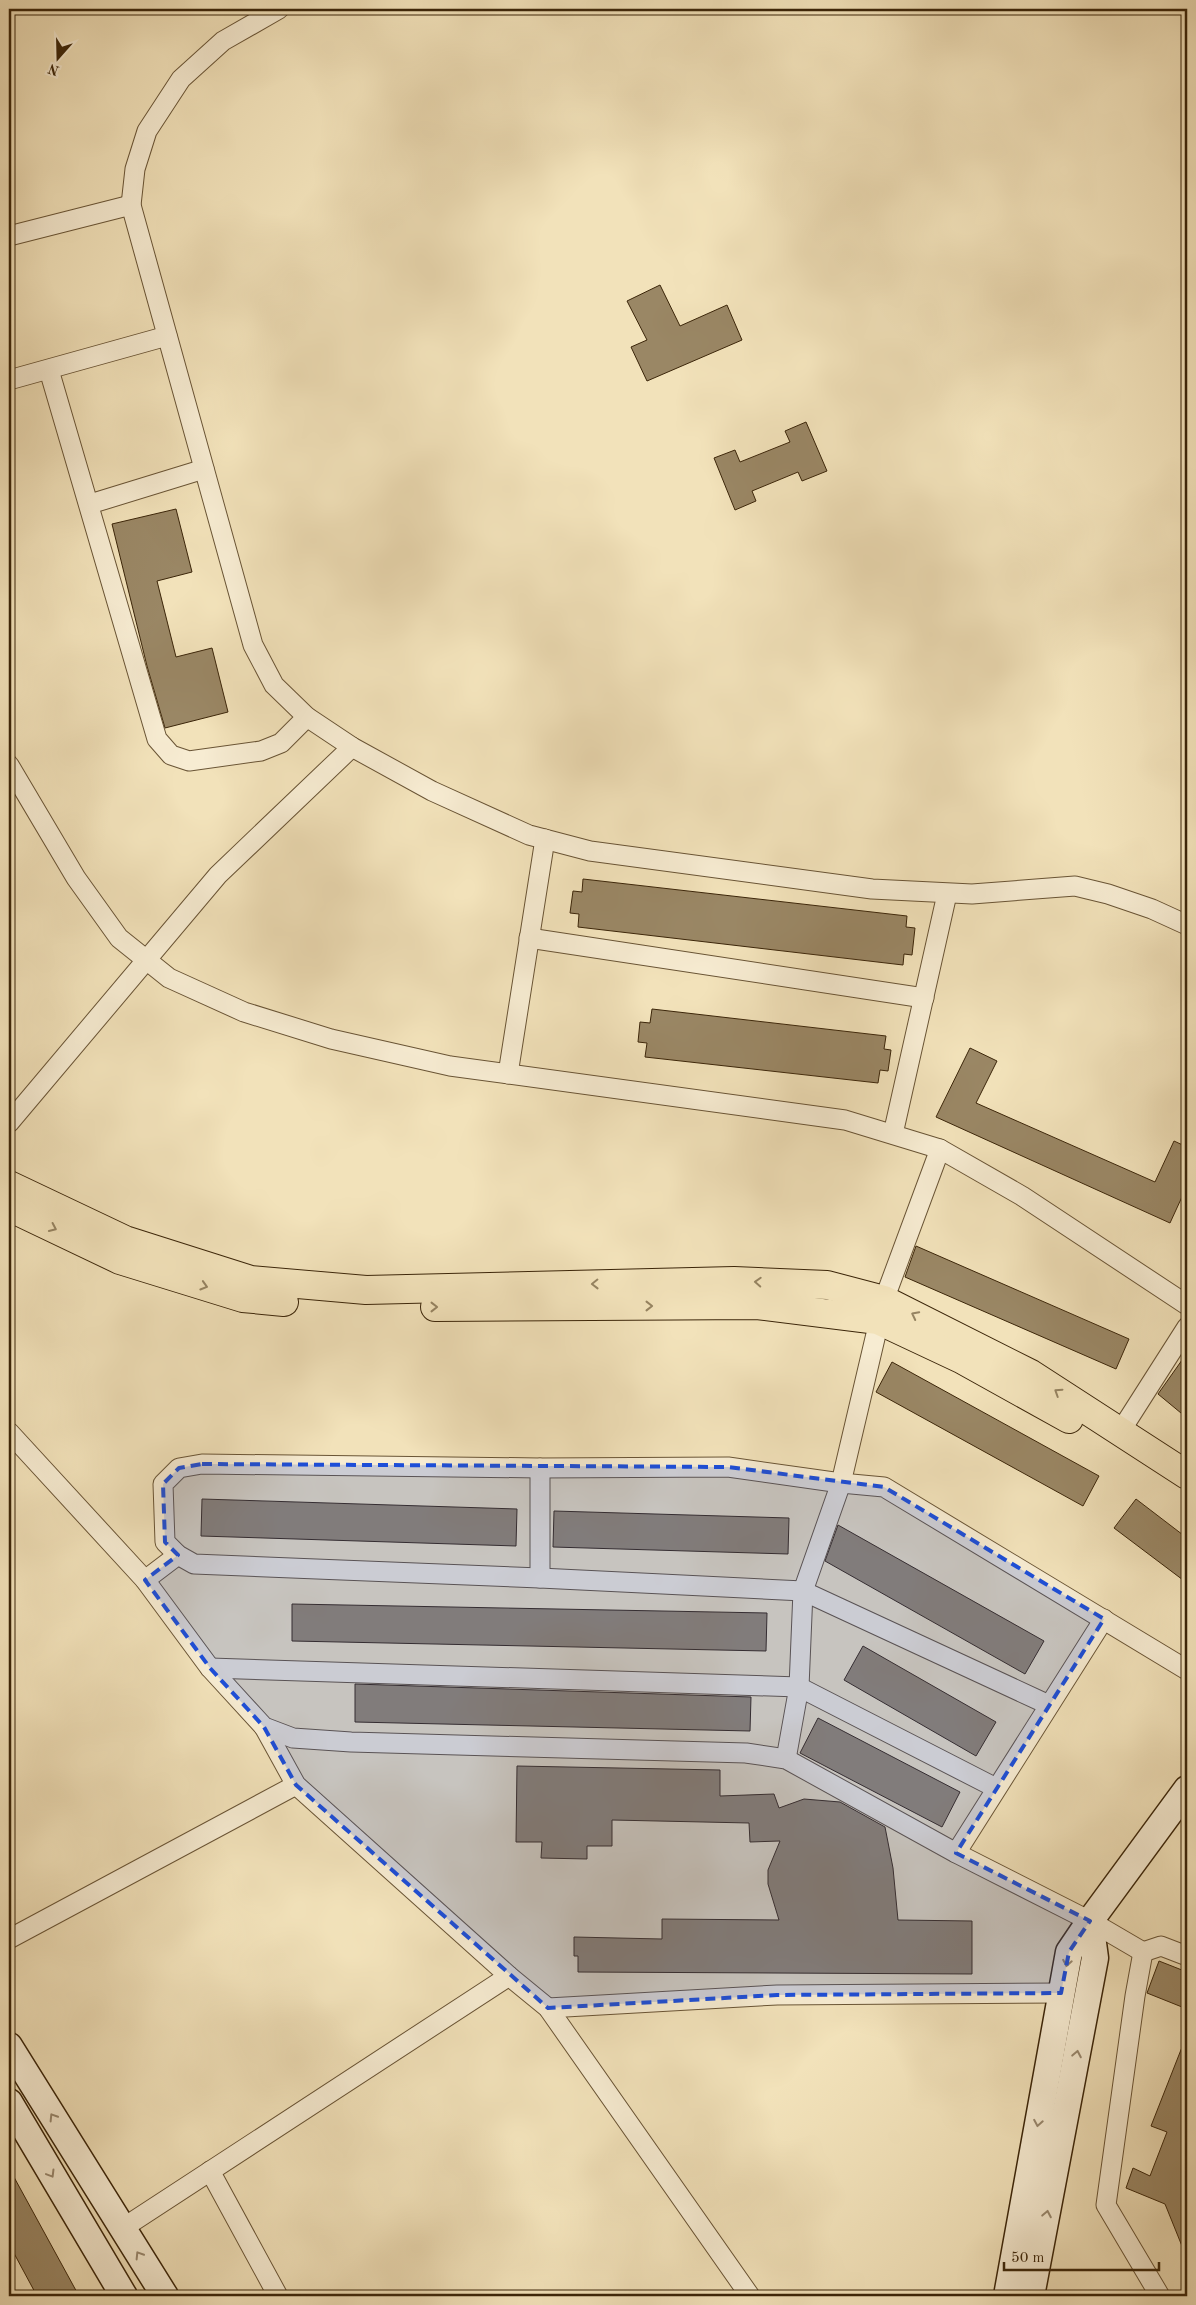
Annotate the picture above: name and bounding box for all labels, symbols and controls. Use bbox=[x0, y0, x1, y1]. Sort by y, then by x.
north arrow bbox=[32, 32, 82, 82]
text: N bbox=[46, 61, 61, 78]
one-way arrow bbox=[48, 1222, 57, 1232]
one-way arrow bbox=[754, 1276, 762, 1287]
one-way arrow bbox=[591, 1279, 599, 1289]
one-way arrow bbox=[200, 1281, 208, 1291]
one-way arrow bbox=[646, 1301, 654, 1311]
one-way arrow bbox=[431, 1302, 439, 1312]
one-way arrow bbox=[911, 1311, 920, 1321]
one-way arrow bbox=[1054, 1388, 1063, 1398]
one-way arrow bbox=[1062, 1958, 1072, 1967]
one-way arrow bbox=[1071, 2050, 1081, 2059]
one-way arrow bbox=[50, 2113, 59, 2122]
one-way arrow bbox=[1034, 2118, 1044, 2127]
one-way arrow bbox=[45, 2169, 55, 2178]
one-way arrow bbox=[1041, 2210, 1051, 2218]
scale bar bbox=[1004, 2240, 1158, 2272]
one-way arrow bbox=[136, 2251, 145, 2260]
text: 50 m bbox=[1011, 2251, 1045, 2266]

